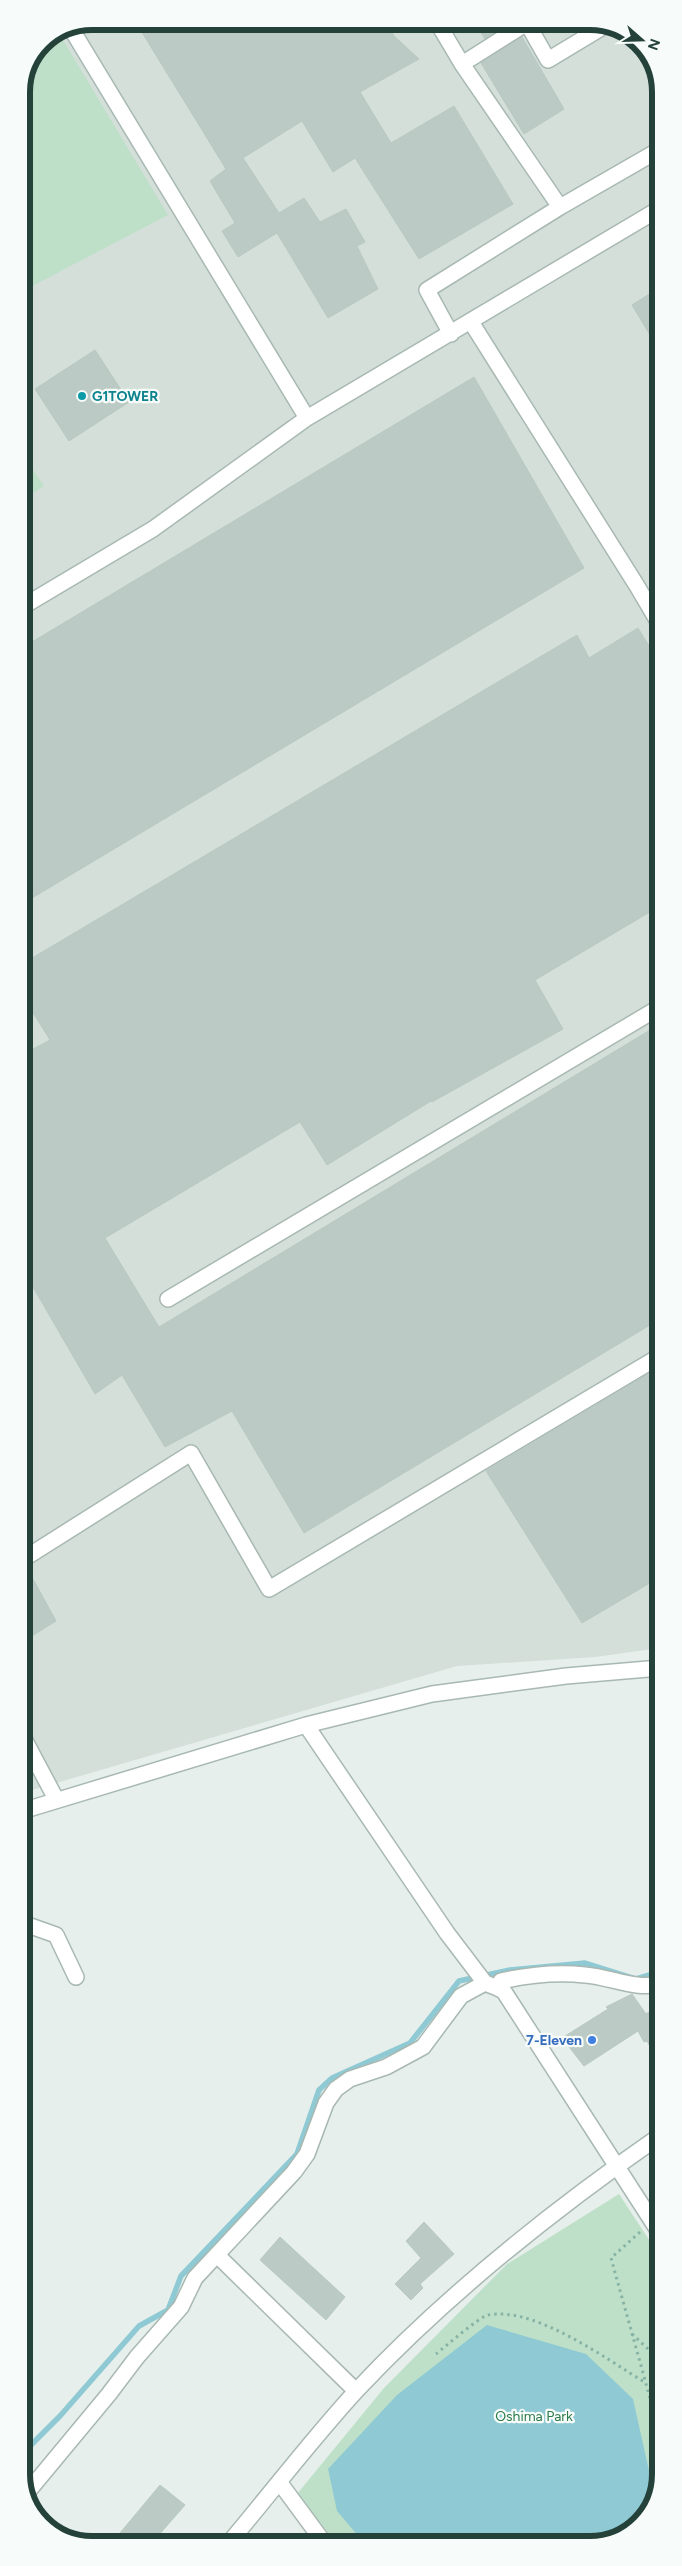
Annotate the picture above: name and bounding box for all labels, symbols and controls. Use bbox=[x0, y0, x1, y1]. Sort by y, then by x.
north arrow bbox=[617, 15, 667, 65]
text: N bbox=[644, 36, 664, 52]
place label: G1TOWER bbox=[92, 388, 158, 405]
marker: G1TOWER bbox=[76, 390, 88, 402]
place label: 7-Eleven bbox=[526, 2032, 582, 2049]
marker: 7-Eleven bbox=[586, 2034, 598, 2046]
park label: Oshima Park bbox=[495, 2408, 573, 2425]

